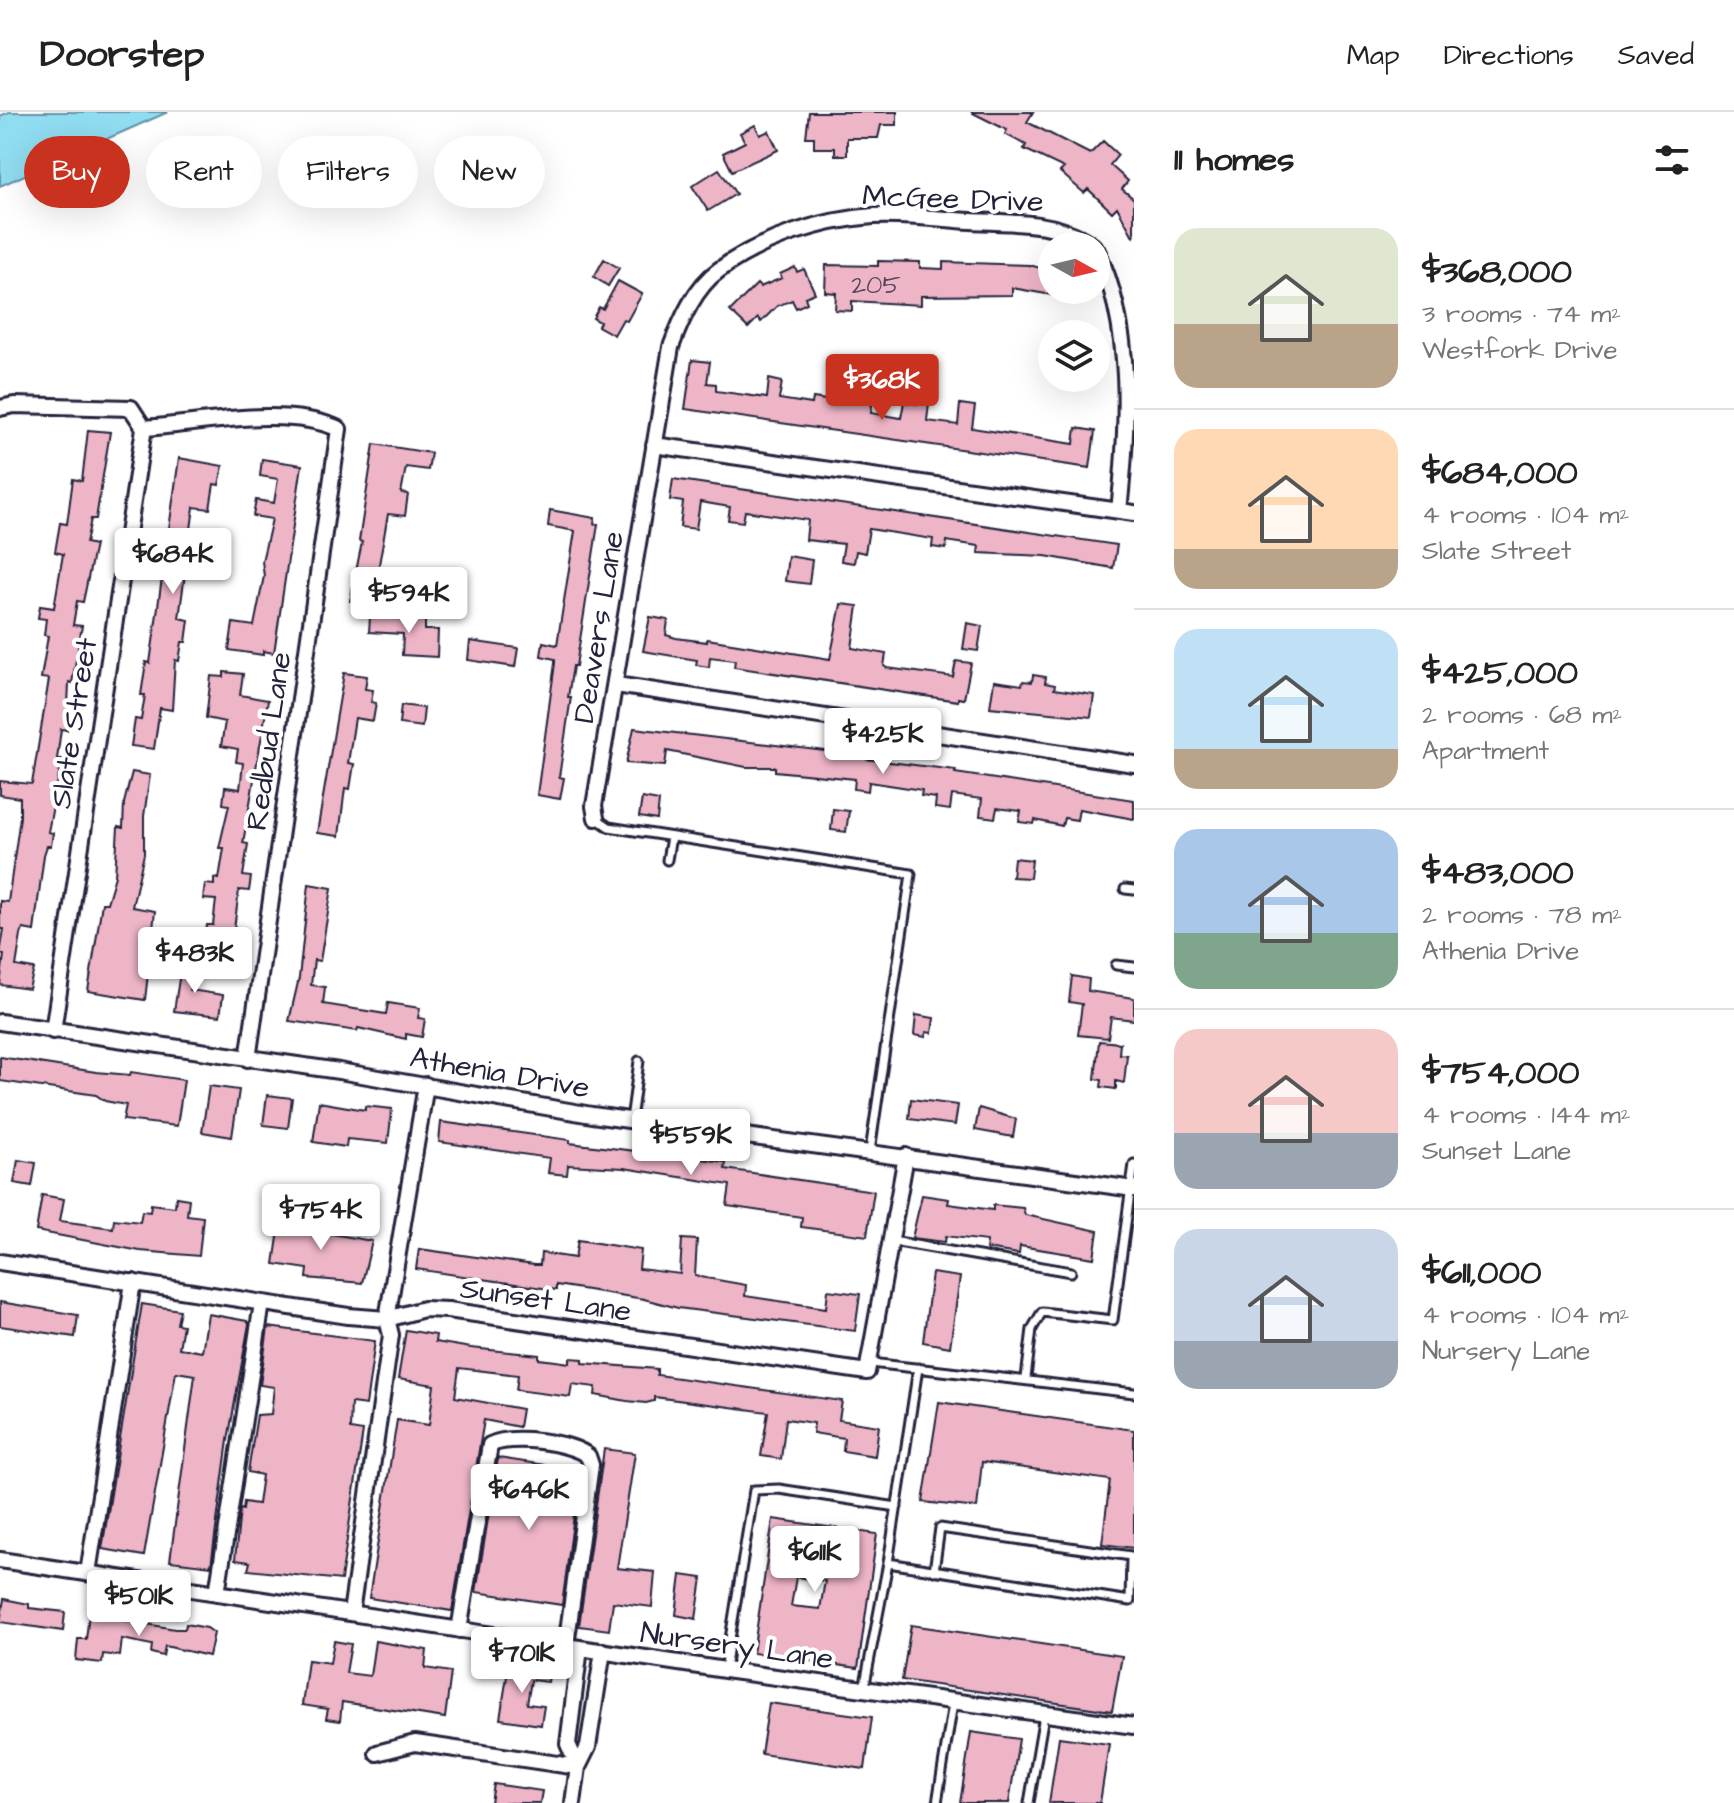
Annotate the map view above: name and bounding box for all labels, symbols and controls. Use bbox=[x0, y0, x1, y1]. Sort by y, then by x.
text: Doorstep bbox=[40, 29, 205, 81]
text: Map bbox=[1347, 36, 1400, 75]
text: Directions bbox=[1444, 36, 1574, 75]
text: Saved bbox=[1618, 36, 1694, 75]
chip: Buy bbox=[24, 136, 130, 208]
chip: Rent bbox=[146, 136, 262, 208]
chip: Filters bbox=[278, 136, 418, 208]
chip: New bbox=[434, 136, 545, 208]
text: 11 homes bbox=[1174, 136, 1294, 184]
icon: filters bbox=[1650, 138, 1694, 182]
street label: McGee Drive bbox=[862, 175, 1044, 223]
north arrow bbox=[1038, 232, 1110, 304]
map controls bbox=[1038, 232, 1110, 392]
text: $368,000 bbox=[1422, 248, 1572, 296]
icon: home bbox=[1238, 260, 1334, 356]
house number: 205 bbox=[851, 267, 901, 303]
text: 3 rooms · 74 m² bbox=[1422, 296, 1621, 332]
button: layers bbox=[1038, 320, 1110, 392]
text: Westfork Drive bbox=[1422, 332, 1618, 368]
pin: $368K bbox=[826, 354, 938, 422]
text: $368K bbox=[844, 362, 920, 398]
text: $684,000 bbox=[1422, 449, 1578, 497]
icon: home bbox=[1238, 461, 1334, 557]
text: 4 rooms · 104 m² bbox=[1422, 497, 1629, 533]
pin: $684K bbox=[117, 528, 229, 596]
street label: Deavers Lane bbox=[563, 528, 635, 726]
text: Slate Street bbox=[1422, 533, 1571, 569]
text: $684K bbox=[132, 536, 214, 572]
pin: $594K bbox=[353, 567, 465, 635]
text: $594K bbox=[368, 575, 450, 611]
street label: Slate Street bbox=[40, 635, 108, 811]
street label: Redbud Lane bbox=[236, 649, 302, 833]
text: $425,000 bbox=[1422, 649, 1578, 697]
icon: home bbox=[1238, 661, 1334, 757]
text: 2 rooms · 68 m² bbox=[1422, 697, 1622, 733]
pin: $425K bbox=[827, 708, 939, 776]
text: $425K bbox=[842, 716, 924, 752]
text: Apartment bbox=[1422, 733, 1549, 769]
text: $483,000 bbox=[1422, 849, 1574, 897]
icon: home bbox=[1238, 861, 1334, 957]
text: 2 rooms · 78 m² bbox=[1422, 897, 1622, 933]
pin: $483K bbox=[139, 927, 251, 995]
text: Athenia Drive bbox=[1422, 933, 1579, 969]
text: $483K bbox=[156, 935, 234, 971]
street label: Athenia Drive bbox=[407, 1037, 593, 1109]
text: $754,000 bbox=[1422, 1049, 1579, 1097]
icon: home bbox=[1238, 1061, 1334, 1157]
text: 4 rooms · 144 m² bbox=[1422, 1097, 1631, 1133]
pin: $559K bbox=[635, 1109, 747, 1177]
text: $559K bbox=[650, 1117, 732, 1153]
text: Sunset Lane bbox=[1422, 1133, 1571, 1169]
pin: $754K bbox=[265, 1184, 377, 1252]
text: $754K bbox=[280, 1192, 362, 1228]
text: $611,000 bbox=[1422, 1249, 1541, 1297]
icon: home bbox=[1238, 1261, 1334, 1357]
street label: Sunset Lane bbox=[458, 1267, 634, 1333]
text: 4 rooms · 104 m² bbox=[1422, 1297, 1629, 1333]
text: Nursery Lane bbox=[1422, 1333, 1590, 1369]
pin: $646K bbox=[473, 1464, 585, 1532]
text: $646K bbox=[489, 1472, 569, 1508]
pin: $611K bbox=[759, 1526, 871, 1594]
text: $611K bbox=[788, 1534, 842, 1570]
pin: $501K bbox=[83, 1570, 195, 1638]
text: $501K bbox=[105, 1578, 173, 1614]
street label: Nursery Lane bbox=[638, 1612, 836, 1681]
pin: $701K bbox=[466, 1627, 578, 1695]
text: $701K bbox=[489, 1635, 555, 1671]

